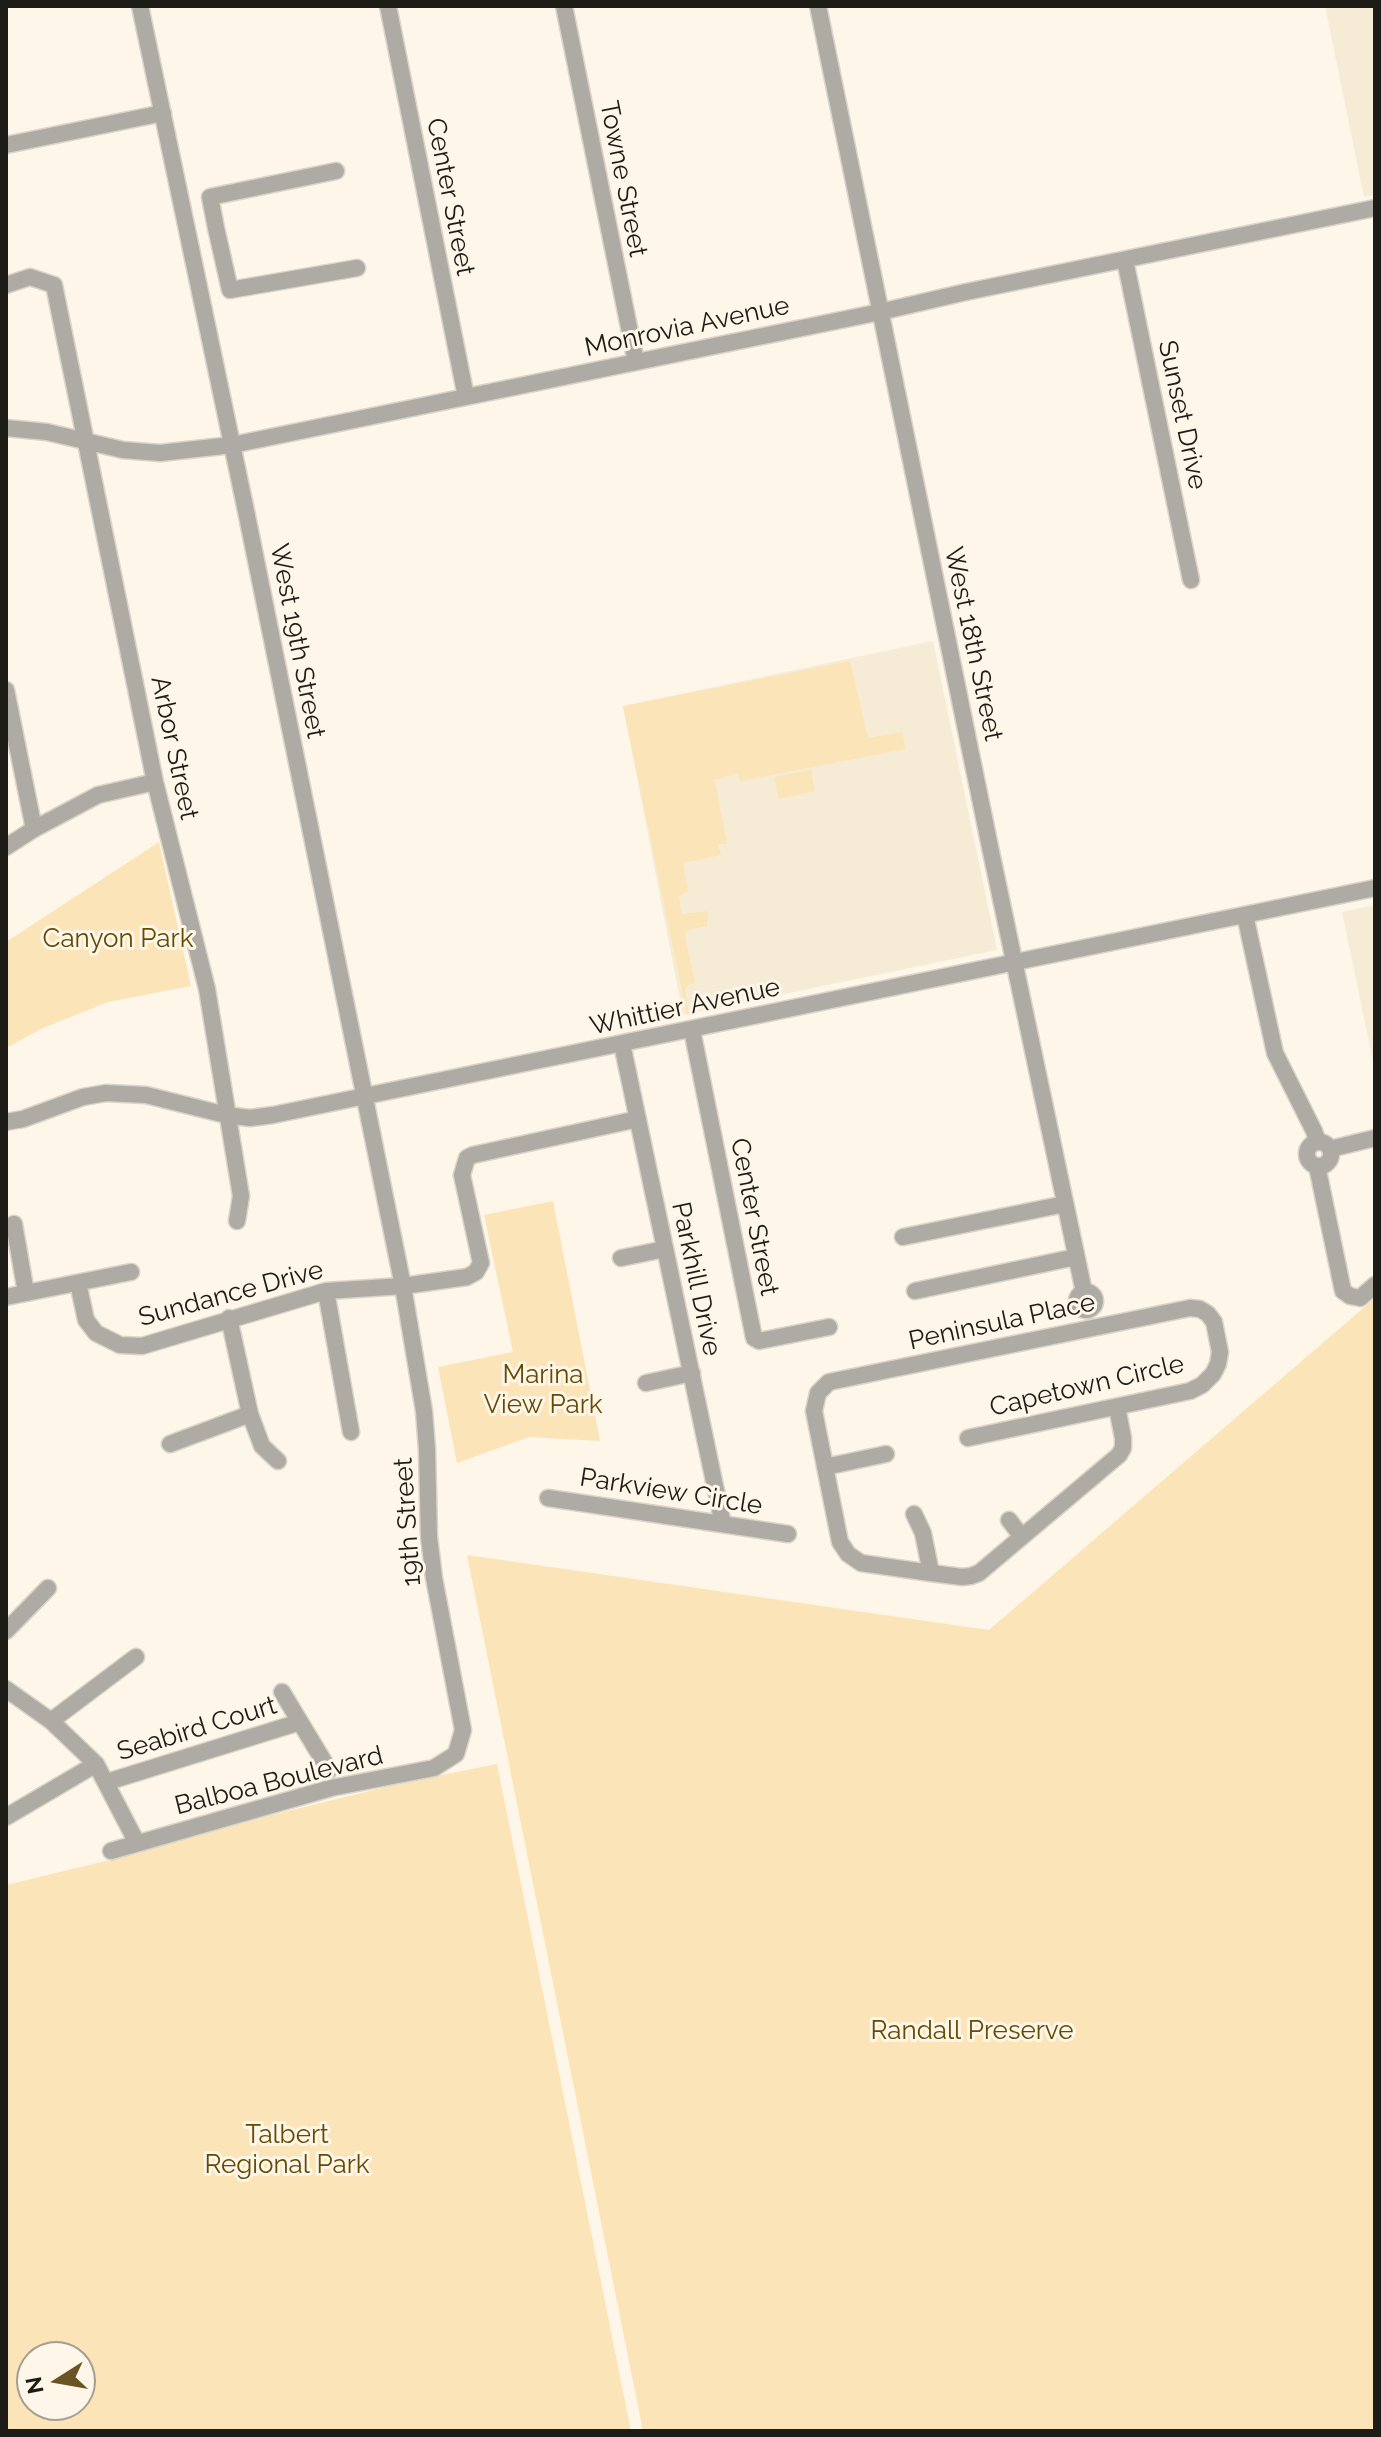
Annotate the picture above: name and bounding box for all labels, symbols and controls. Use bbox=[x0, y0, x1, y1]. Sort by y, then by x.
street label: Towne Street bbox=[593, 98, 653, 260]
street label: Center Street bbox=[419, 116, 481, 278]
street label: Monrovia Avenue bbox=[582, 290, 792, 364]
street label: Sunset Drive bbox=[1151, 338, 1213, 492]
street label: West 19th Street bbox=[263, 541, 331, 741]
street label: West 18th Street bbox=[937, 544, 1009, 744]
street label: Arbor Street bbox=[144, 673, 204, 823]
park label: Canyon Park bbox=[43, 923, 193, 955]
street label: Whittier Avenue bbox=[587, 972, 783, 1042]
street label: Center Street bbox=[723, 1136, 785, 1298]
street label: Parkhill Drive bbox=[664, 1199, 728, 1359]
street label: Sundance Drive bbox=[135, 1254, 327, 1334]
street label: Peninsula Place bbox=[906, 1287, 1098, 1357]
street label: Capetown Circle bbox=[987, 1348, 1187, 1424]
park label: Marina View Park bbox=[483, 1359, 603, 1420]
street label: 19th Street bbox=[388, 1457, 428, 1587]
street label: Parkview Circle bbox=[578, 1462, 764, 1522]
street label: Seabird Court bbox=[114, 1690, 280, 1768]
street label: Balboa Boulevard bbox=[172, 1740, 386, 1822]
park label: Randall Preserve bbox=[871, 2015, 1073, 2047]
park label: Talbert Regional Park bbox=[204, 2119, 370, 2180]
north arrow bbox=[16, 2341, 96, 2421]
text: N bbox=[20, 2374, 49, 2396]

